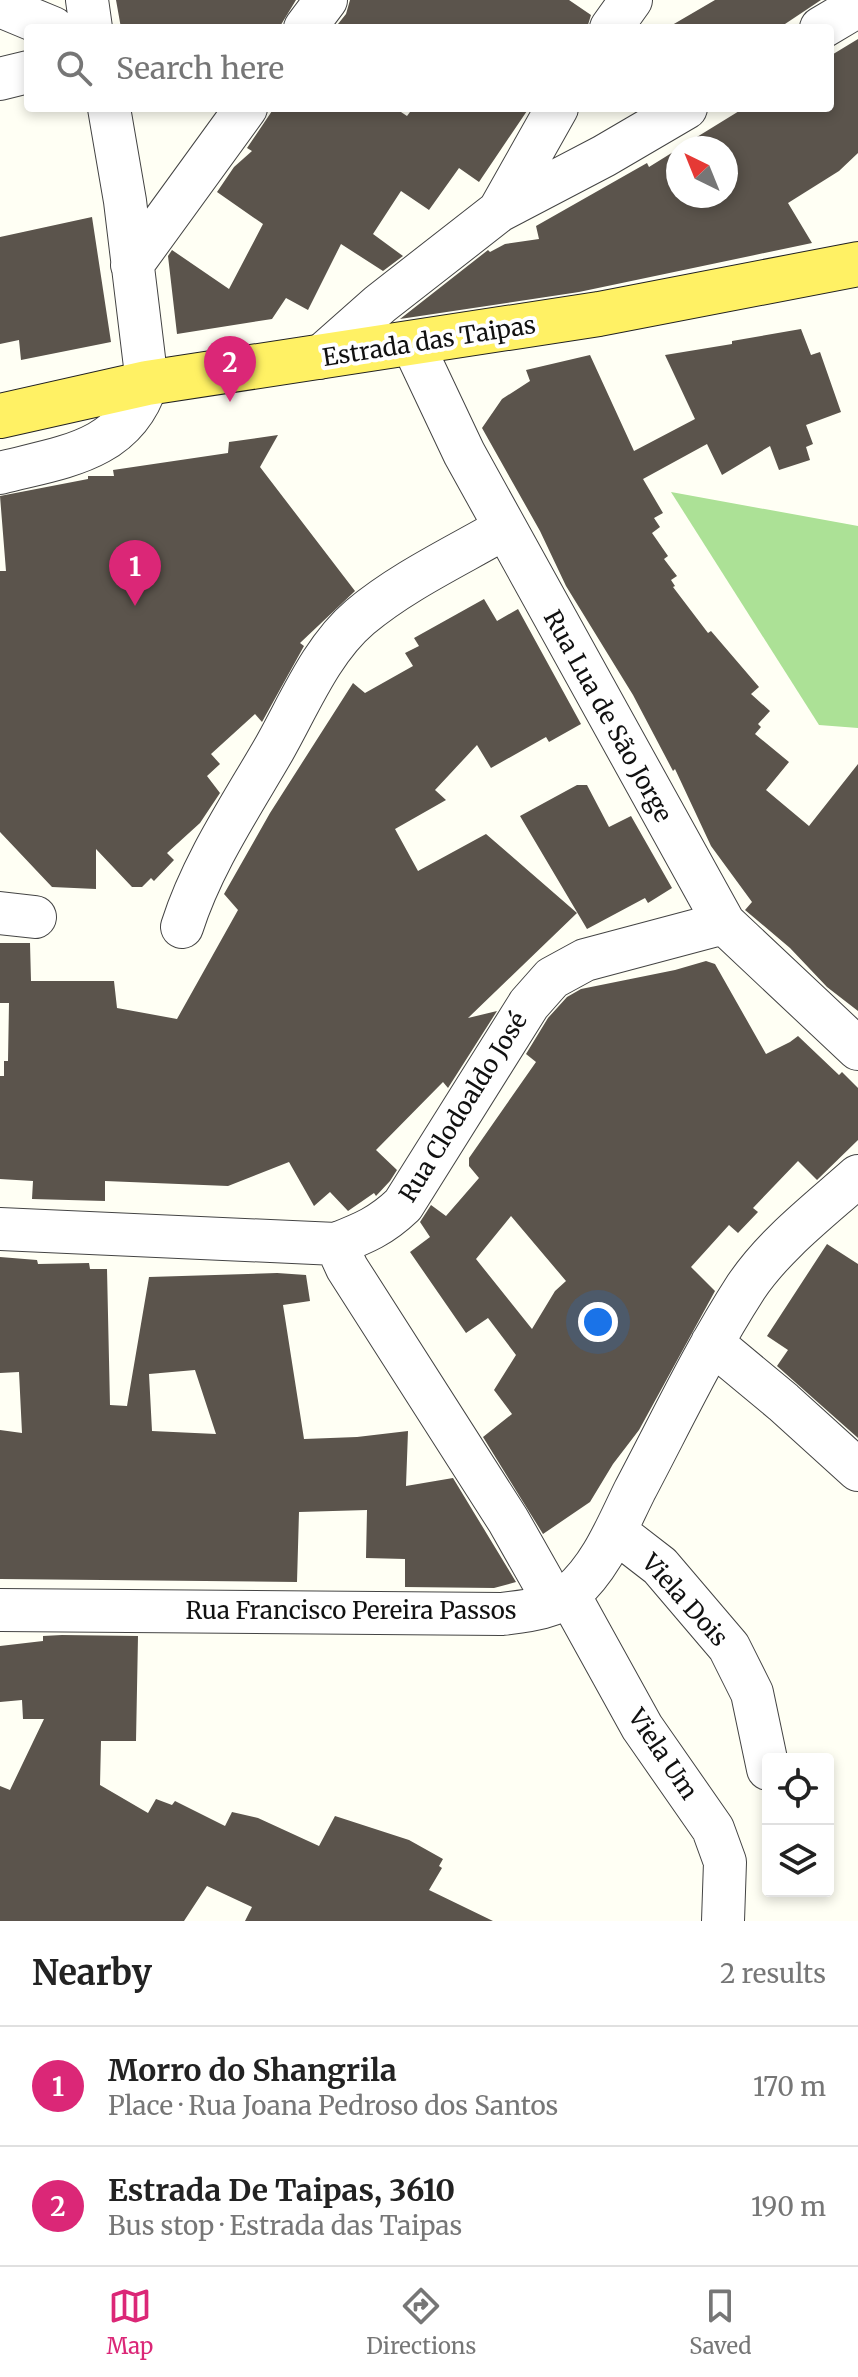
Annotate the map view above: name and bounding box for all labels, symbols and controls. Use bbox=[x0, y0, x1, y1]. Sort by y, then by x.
search box bbox=[24, 24, 834, 112]
icon: search bbox=[52, 46, 96, 90]
text: Search here bbox=[116, 49, 284, 87]
north arrow bbox=[666, 136, 738, 208]
street label: Estrada das Taipas bbox=[320, 309, 538, 373]
pin: 2 bbox=[204, 336, 256, 402]
pin: 1 bbox=[109, 540, 161, 606]
street label: Rua Lua de São Jorge bbox=[537, 605, 679, 827]
street label: Rua Clodoaldo José bbox=[392, 1006, 534, 1208]
your location bbox=[578, 1302, 618, 1342]
street label: Viela Dois bbox=[635, 1547, 735, 1653]
street label: Rua Francisco Pereira Passos bbox=[186, 1595, 516, 1626]
street label: Viela Um bbox=[621, 1702, 705, 1806]
map controls bbox=[762, 1753, 834, 1897]
button: locate bbox=[762, 1753, 834, 1825]
button: layers bbox=[762, 1825, 834, 1897]
text: Nearby bbox=[32, 1952, 152, 1994]
text: 2 results bbox=[720, 1957, 826, 1990]
text: Morro do Shangrila bbox=[108, 2051, 397, 2089]
text: 1 bbox=[52, 2070, 64, 2103]
text: 170 m bbox=[753, 2070, 826, 2103]
text: Place · Rua Joana Pedroso dos Santos bbox=[108, 2089, 558, 2122]
text: Estrada De Taipas, 3610 bbox=[108, 2171, 455, 2209]
text: 2 bbox=[50, 2190, 66, 2223]
text: 190 m bbox=[751, 2190, 826, 2223]
text: Bus stop · Estrada das Taipas bbox=[108, 2209, 462, 2242]
tab: Map bbox=[106, 2284, 153, 2360]
tab: Directions bbox=[366, 2284, 476, 2360]
tab: Saved bbox=[689, 2284, 752, 2360]

